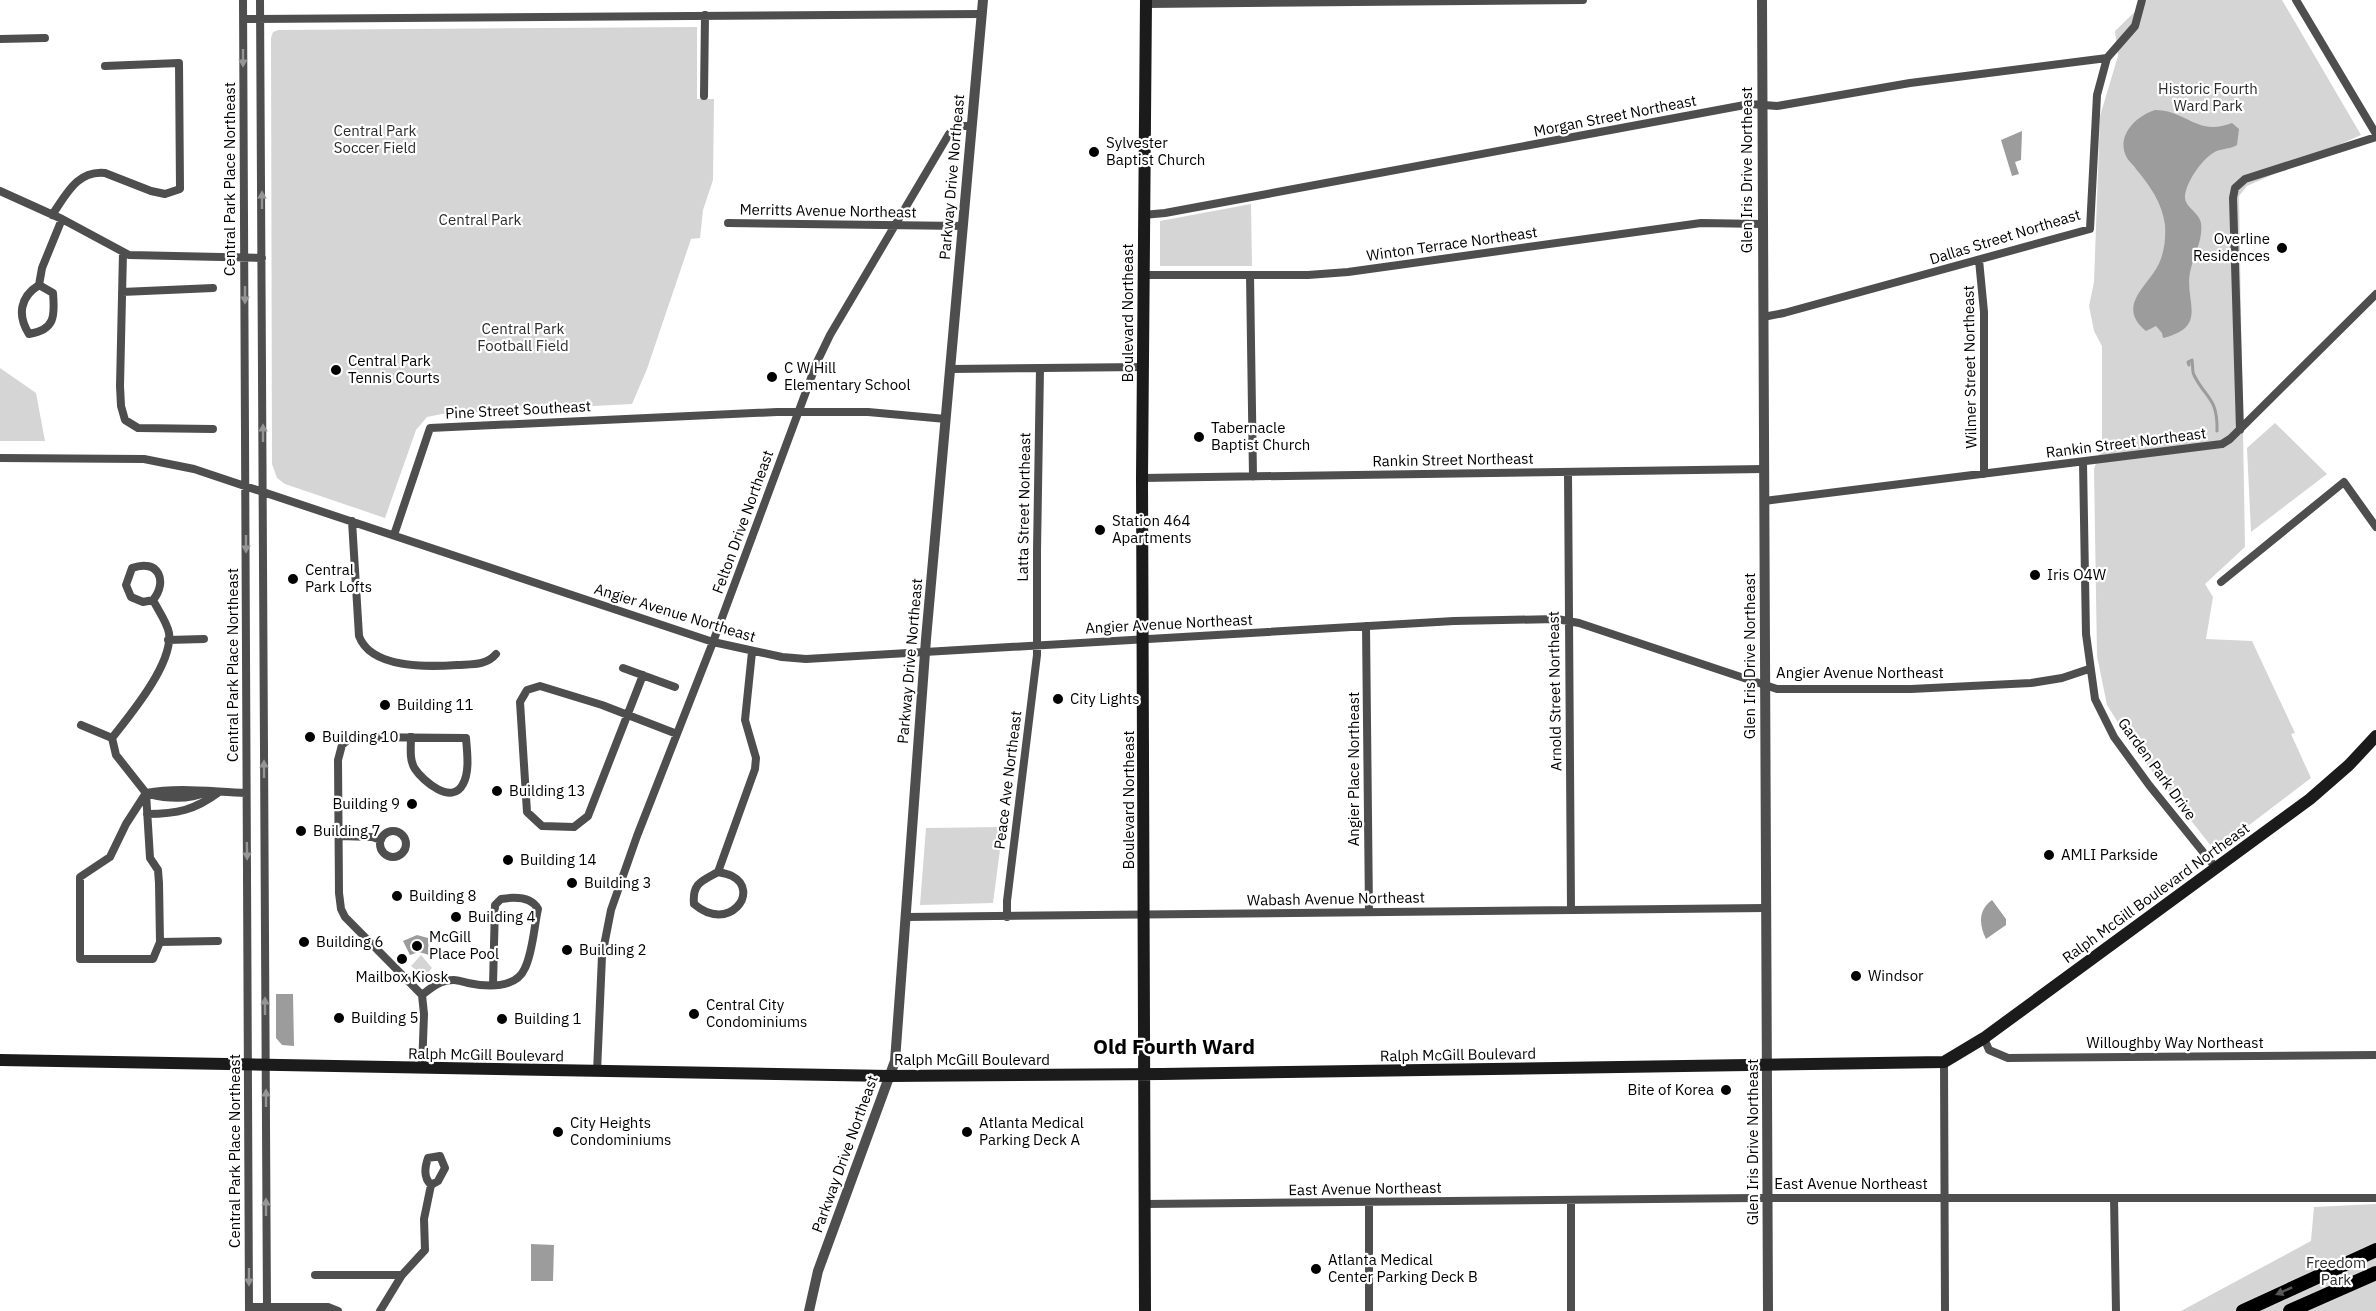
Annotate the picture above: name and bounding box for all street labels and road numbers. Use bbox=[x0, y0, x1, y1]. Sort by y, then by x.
street label: Central Park Place Northeast bbox=[220, 82, 239, 276]
street label: Glen Iris Drive Northeast bbox=[1737, 87, 1756, 253]
street label: Morgan Street Northeast bbox=[1532, 90, 1698, 141]
street label: Parkway Drive Northeast bbox=[935, 93, 968, 261]
street label: Merritts Avenue Northeast bbox=[739, 199, 917, 222]
street label: Dallas Street Northeast bbox=[1927, 205, 2083, 269]
street label: Winton Terrace Northeast bbox=[1365, 222, 1539, 265]
street label: Boulevard Northeast bbox=[1118, 244, 1137, 382]
street label: Wilmer Street Northeast bbox=[1959, 285, 1980, 449]
street label: Pine Street Southeast bbox=[445, 396, 591, 423]
street label: Rankin Street Northeast bbox=[2045, 423, 2207, 462]
street label: Latta Street Northeast bbox=[1013, 432, 1034, 582]
street label: Felton Drive Northeast bbox=[708, 447, 777, 596]
street label: Rankin Street Northeast bbox=[1372, 449, 1534, 470]
street label: Central Park Place Northeast bbox=[223, 568, 242, 762]
street label: Glen Iris Drive Northeast bbox=[1740, 573, 1759, 739]
street label: Parkway Drive Northeast bbox=[893, 577, 926, 745]
street label: Angier Avenue Northeast bbox=[592, 579, 758, 646]
street label: Angier Avenue Northeast bbox=[1085, 610, 1253, 637]
street label: Arnold Street Northeast bbox=[1544, 611, 1565, 771]
street label: Angier Avenue Northeast bbox=[1776, 663, 1944, 682]
street label: Angier Place Northeast bbox=[1344, 692, 1363, 846]
street label: Peace Ave Northeast bbox=[990, 709, 1025, 850]
street label: Garden Park Drive bbox=[2114, 714, 2201, 823]
street label: Boulevard Northeast bbox=[1119, 731, 1138, 869]
street label: Ralph McGill Boulevard Northeast bbox=[2058, 818, 2253, 967]
street label: Wabash Avenue Northeast bbox=[1247, 887, 1425, 910]
street label: Willoughby Way Northeast bbox=[2086, 1033, 2264, 1052]
street label: Ralph McGill Boulevard bbox=[408, 1044, 564, 1065]
street label: Ralph McGill Boulevard bbox=[1380, 1044, 1536, 1065]
street label: Ralph McGill Boulevard bbox=[894, 1050, 1050, 1069]
street label: Central Park Place Northeast bbox=[225, 1054, 244, 1248]
street label: Glen Iris Drive Northeast bbox=[1743, 1059, 1762, 1225]
street label: Parkway Drive Northeast bbox=[807, 1073, 882, 1235]
street label: East Avenue Northeast bbox=[1774, 1174, 1928, 1193]
street label: East Avenue Northeast bbox=[1288, 1178, 1442, 1199]

